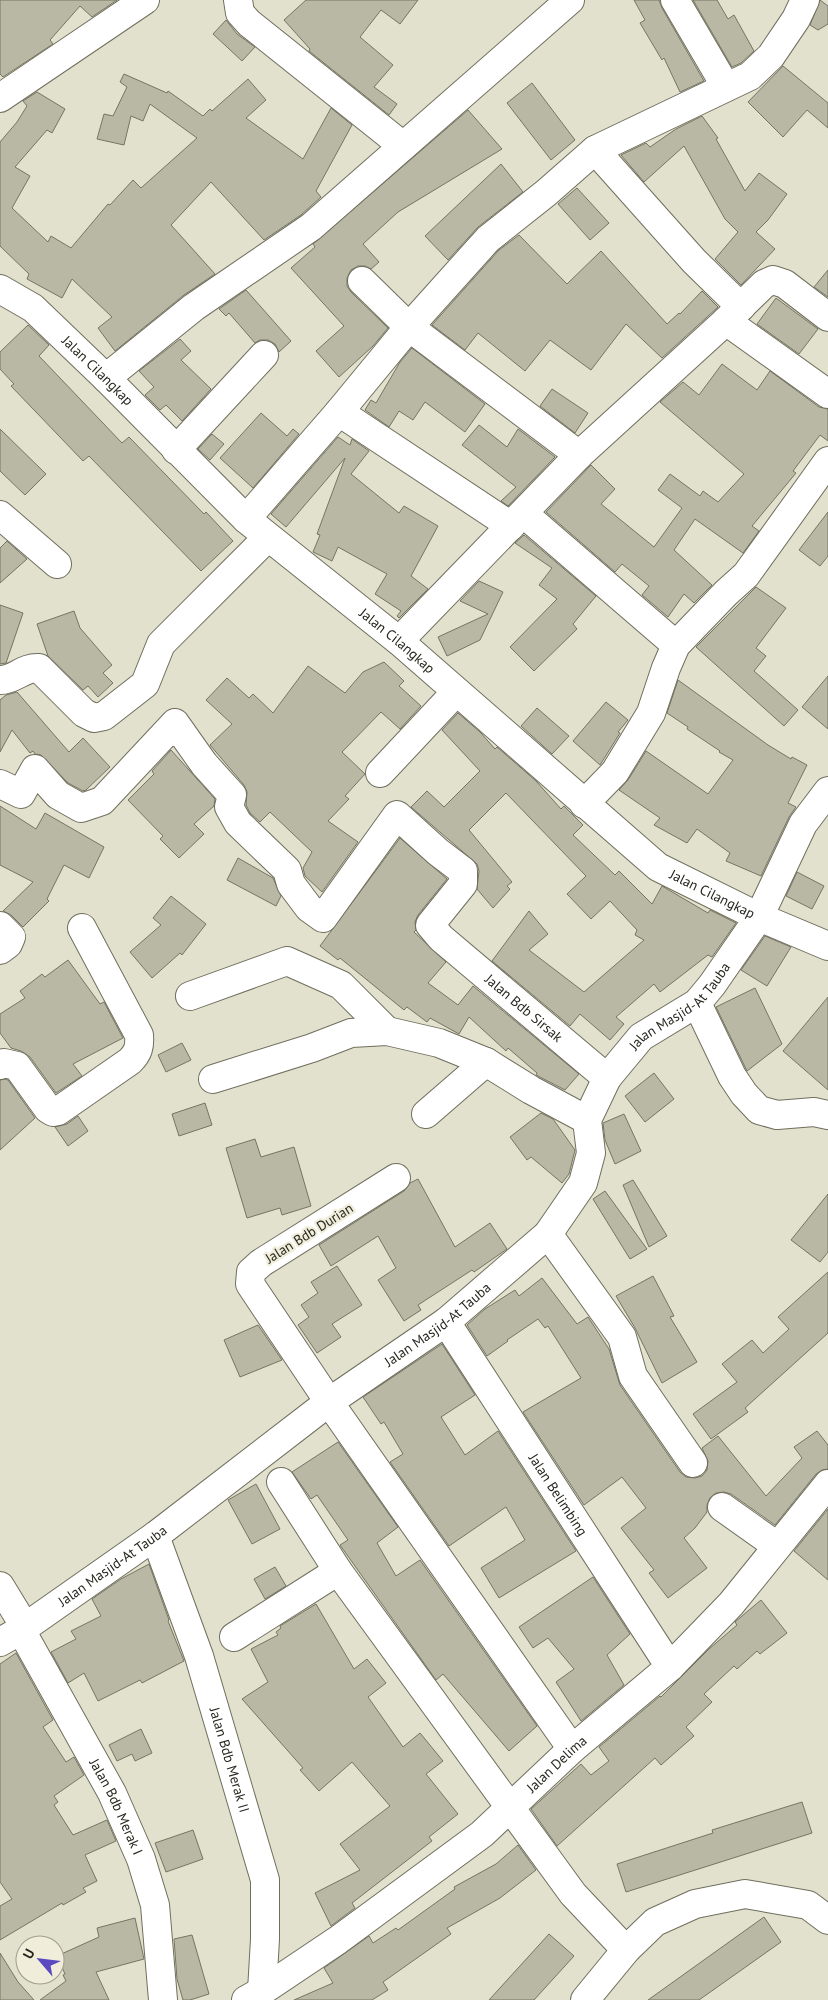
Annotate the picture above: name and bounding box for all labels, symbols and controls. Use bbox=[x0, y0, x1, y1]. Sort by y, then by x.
street label: Jalan Cilangkap bbox=[57, 331, 137, 409]
street label: Jalan Cilangkap bbox=[355, 603, 439, 677]
street label: Jalan Cilangkap bbox=[666, 865, 758, 923]
street label: Jalan Masjid-At Tauba bbox=[624, 959, 734, 1055]
street label: Jalan Bdb Sirsak bbox=[481, 969, 567, 1046]
street label: Jalan Bdb Durian bbox=[261, 1199, 356, 1268]
street label: Jalan Masjid-At Tauba bbox=[380, 1278, 494, 1371]
street label: Jalan Belimbing bbox=[524, 1449, 591, 1539]
street label: Jalan Masjid-At Tauba bbox=[54, 1521, 171, 1611]
street label: Jalan Bdb Merak II bbox=[205, 1704, 254, 1814]
street label: Jalan Delima bbox=[522, 1731, 590, 1797]
street label: Jalan Bdb Merak I bbox=[85, 1755, 147, 1858]
north arrow bbox=[15, 1935, 65, 1985]
text: U bbox=[19, 1946, 39, 1962]

